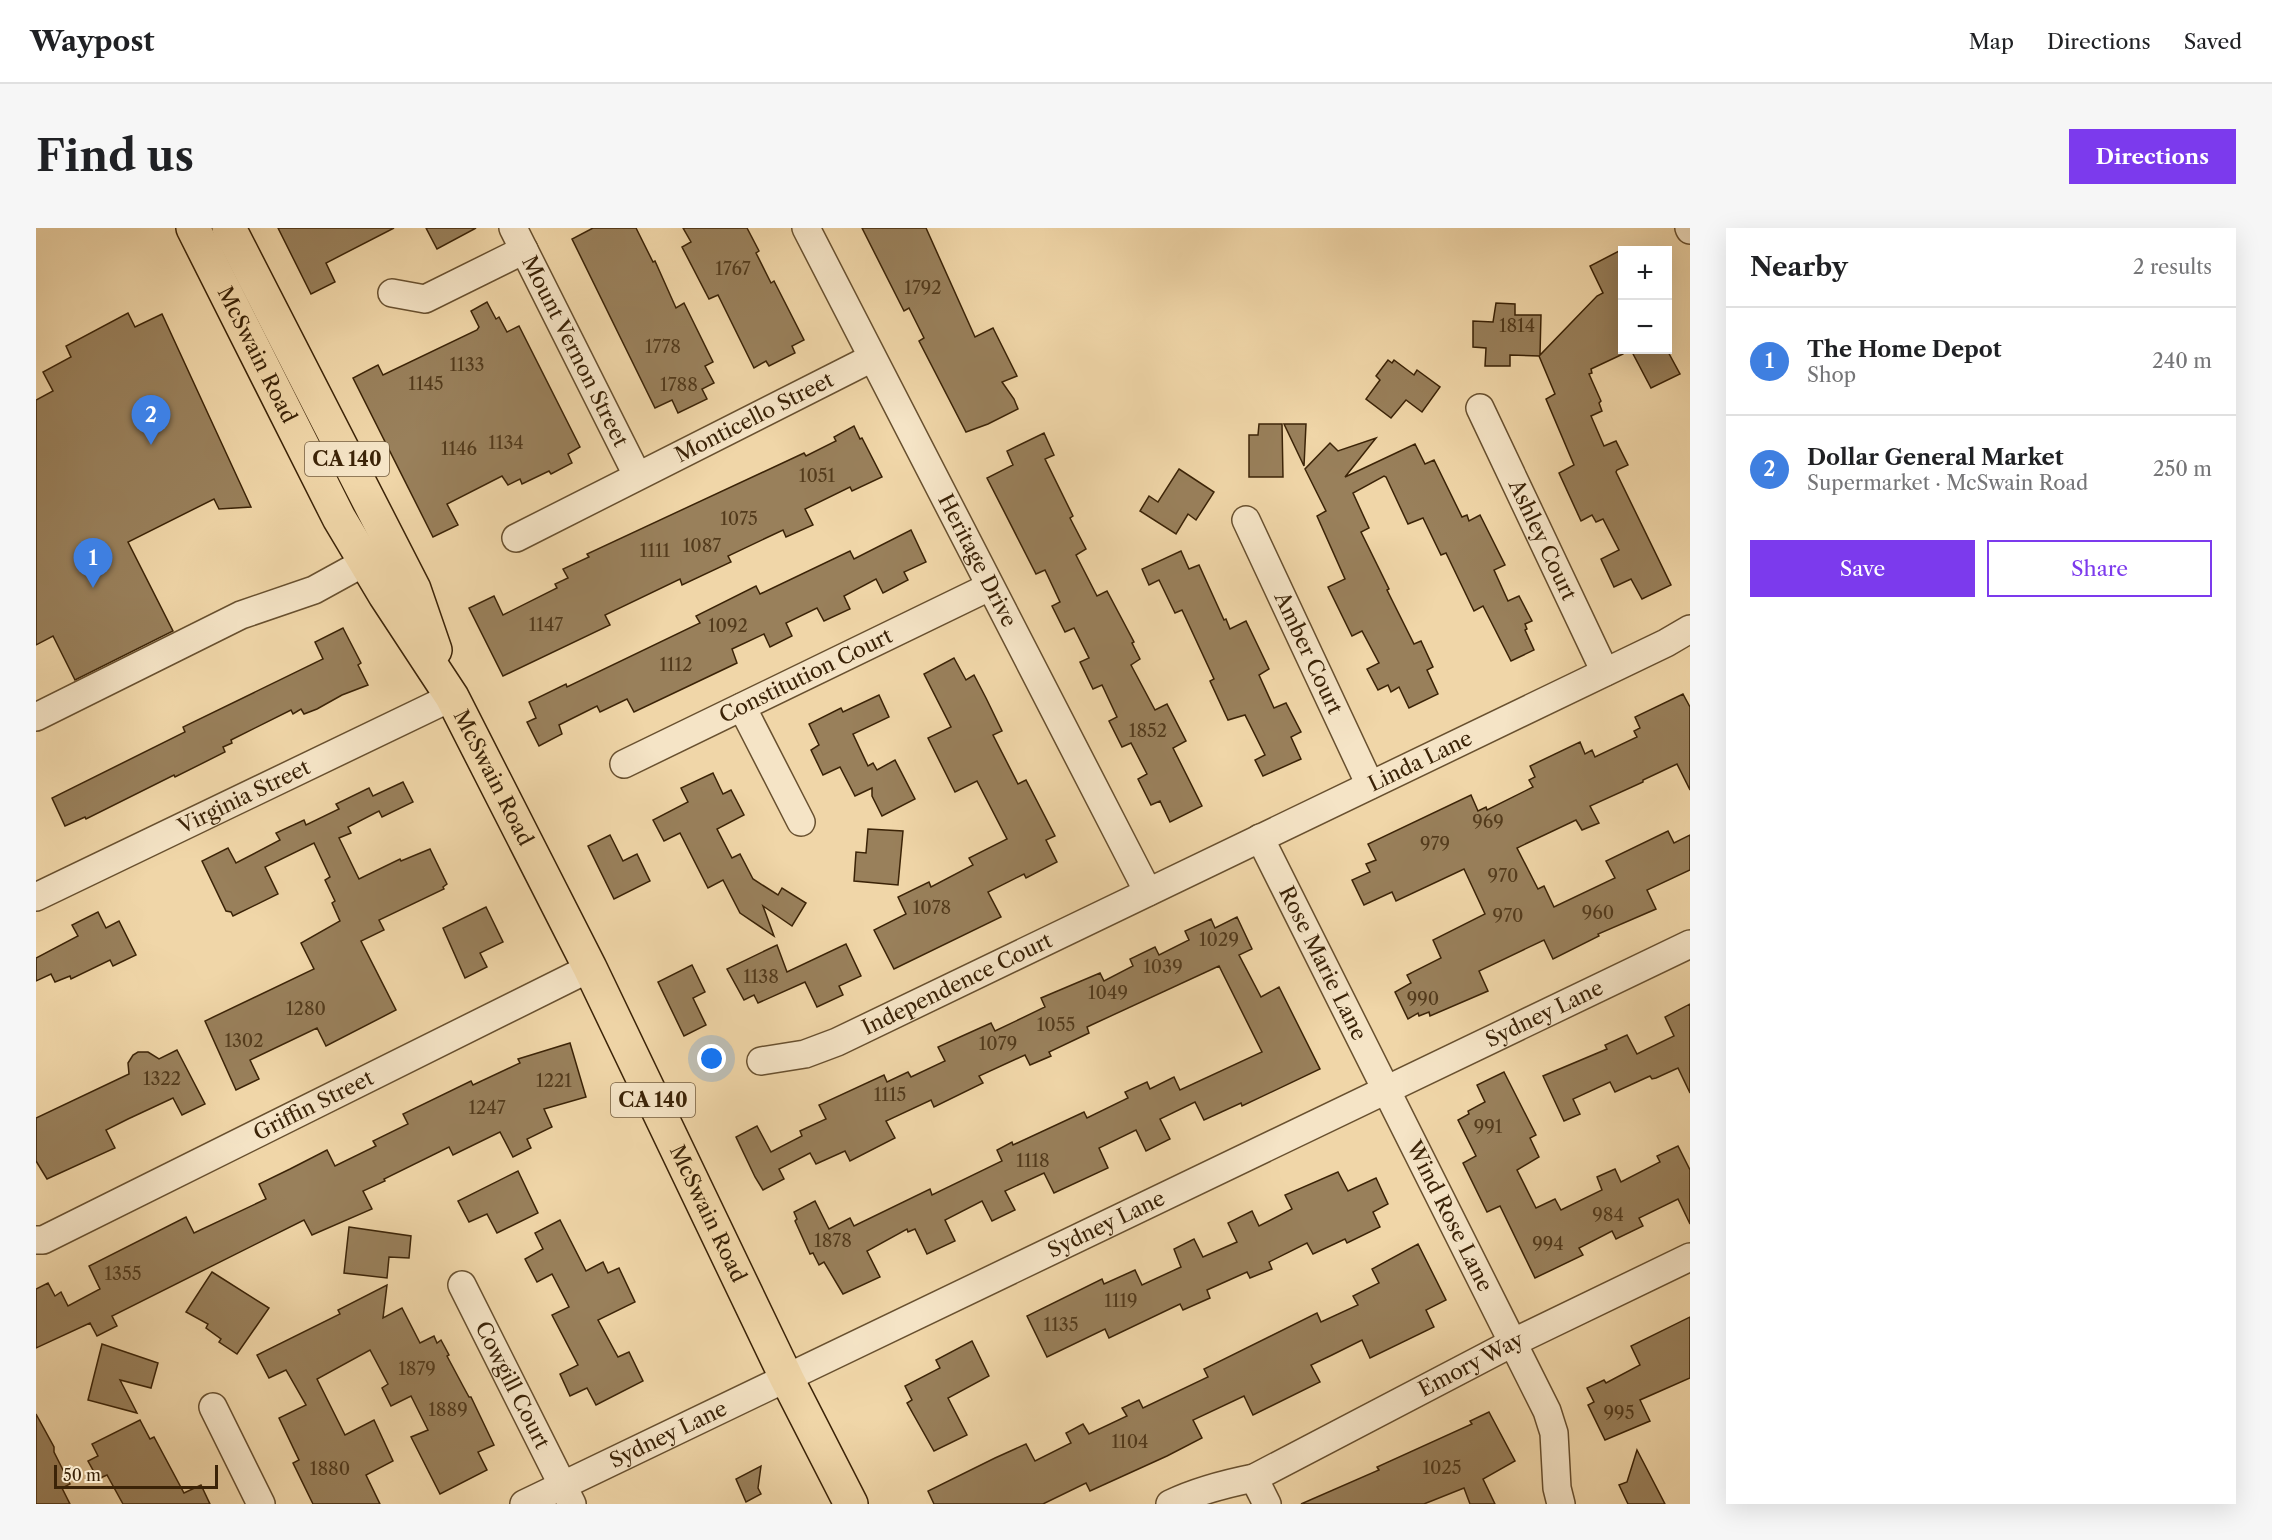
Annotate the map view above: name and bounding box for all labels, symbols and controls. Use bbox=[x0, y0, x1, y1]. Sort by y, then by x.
text: Waypost bbox=[30, 24, 154, 58]
text: Map bbox=[1969, 29, 2014, 54]
text: Directions bbox=[2047, 29, 2151, 54]
text: Saved bbox=[2184, 29, 2242, 54]
button: Directions bbox=[2069, 129, 2236, 184]
text: Find us bbox=[36, 130, 194, 182]
map controls bbox=[1618, 246, 1672, 354]
button: + bbox=[1618, 246, 1672, 300]
text: Nearby bbox=[1750, 251, 1848, 283]
street label: Mount Vernon Street bbox=[517, 252, 634, 451]
text: 2 results bbox=[2133, 255, 2212, 279]
house number: 1767 bbox=[715, 258, 751, 280]
house number: 1792 bbox=[904, 277, 942, 299]
street label: McSwain Road bbox=[213, 282, 302, 427]
button: − bbox=[1618, 300, 1672, 354]
house number: 1814 bbox=[1499, 315, 1535, 337]
house number: 1778 bbox=[645, 336, 681, 358]
text: The Home Depot bbox=[1807, 336, 2002, 363]
text: 1 bbox=[1765, 349, 1774, 373]
text: 240 m bbox=[2152, 349, 2212, 373]
house number: 1133 bbox=[450, 354, 484, 376]
text: Shop bbox=[1807, 363, 1856, 387]
street label: Monticello Street bbox=[671, 366, 838, 467]
house number: 1145 bbox=[408, 373, 444, 395]
house number: 1788 bbox=[660, 374, 698, 396]
pin: 2 bbox=[132, 396, 170, 445]
house number: 1134 bbox=[488, 432, 524, 454]
house number: 1146 bbox=[441, 438, 477, 460]
road number: CA 140 bbox=[305, 442, 389, 476]
text: Dollar General Market bbox=[1807, 444, 2064, 471]
text: 2 bbox=[1764, 457, 1775, 481]
text: 250 m bbox=[2153, 457, 2212, 481]
house number: 1051 bbox=[799, 465, 836, 487]
text: Supermarket · McSwain Road bbox=[1807, 471, 2088, 495]
street label: Ashley Court bbox=[1503, 475, 1582, 605]
street label: Heritage Drive bbox=[933, 490, 1022, 631]
house number: 1075 bbox=[720, 508, 758, 530]
house number: 1087 bbox=[683, 535, 721, 557]
pin: 1 bbox=[74, 538, 112, 588]
house number: 1111 bbox=[640, 540, 671, 562]
button: Save bbox=[1750, 540, 1975, 597]
button: Share bbox=[1987, 540, 2212, 597]
street label: Amber Court bbox=[1269, 587, 1348, 718]
house number: 1147 bbox=[529, 614, 563, 636]
house number: 1092 bbox=[708, 615, 748, 637]
street label: Constitution Court bbox=[715, 623, 897, 728]
house number: 1112 bbox=[659, 654, 693, 676]
street label: McSwain Road bbox=[449, 705, 539, 850]
house number: 1852 bbox=[1129, 720, 1167, 742]
street label: Linda Lane bbox=[1364, 725, 1476, 796]
street label: Virginia Street bbox=[173, 754, 315, 839]
house number: 969 bbox=[1472, 811, 1504, 833]
house number: 979 bbox=[1420, 833, 1450, 855]
house number: 970 bbox=[1488, 865, 1518, 887]
street label: Rose Marie Lane bbox=[1274, 882, 1372, 1044]
house number: 1078 bbox=[913, 897, 951, 919]
house number: 960 bbox=[1582, 902, 1614, 924]
house number: 970 bbox=[1493, 905, 1523, 927]
street label: Independence Court bbox=[858, 927, 1056, 1040]
house number: 1029 bbox=[1199, 929, 1239, 951]
house number: 1039 bbox=[1143, 956, 1183, 978]
house number: 1138 bbox=[743, 966, 779, 988]
street label: Sydney Lane bbox=[1481, 975, 1607, 1052]
house number: 1049 bbox=[1088, 982, 1128, 1004]
house number: 990 bbox=[1407, 988, 1439, 1010]
house number: 1280 bbox=[286, 998, 326, 1020]
house number: 1055 bbox=[1037, 1014, 1075, 1036]
house number: 1302 bbox=[224, 1030, 264, 1052]
house number: 1079 bbox=[979, 1033, 1017, 1055]
your location bbox=[697, 1044, 726, 1073]
street label: Griffin Street bbox=[249, 1065, 378, 1145]
house number: 1322 bbox=[143, 1068, 181, 1090]
house number: 1221 bbox=[536, 1070, 572, 1092]
road number: CA 140 bbox=[611, 1083, 695, 1117]
house number: 1115 bbox=[874, 1084, 906, 1106]
house number: 1247 bbox=[468, 1097, 506, 1119]
house number: 991 bbox=[1474, 1116, 1503, 1138]
street label: Wind Rose Lane bbox=[1401, 1136, 1498, 1295]
street label: McSwain Road bbox=[665, 1141, 752, 1286]
house number: 1118 bbox=[1016, 1150, 1050, 1172]
street label: Sydney Lane bbox=[1043, 1185, 1169, 1263]
house number: 984 bbox=[1592, 1204, 1624, 1226]
house number: 1878 bbox=[814, 1230, 852, 1252]
house number: 994 bbox=[1532, 1233, 1564, 1255]
house number: 1355 bbox=[104, 1263, 142, 1285]
house number: 1119 bbox=[1104, 1290, 1138, 1312]
house number: 1135 bbox=[1044, 1314, 1078, 1336]
street label: Cowgill Court bbox=[470, 1317, 555, 1453]
street label: Emory Way bbox=[1414, 1326, 1528, 1402]
house number: 1879 bbox=[398, 1358, 436, 1380]
street label: Sydney Lane bbox=[605, 1395, 731, 1473]
house number: 1889 bbox=[428, 1399, 468, 1421]
house number: 995 bbox=[1604, 1402, 1634, 1424]
house number: 1104 bbox=[1112, 1431, 1148, 1453]
house number: 1025 bbox=[1422, 1457, 1462, 1479]
house number: 1880 bbox=[310, 1458, 350, 1480]
scale bar bbox=[54, 1462, 218, 1490]
text: 50 m bbox=[63, 1465, 101, 1485]

